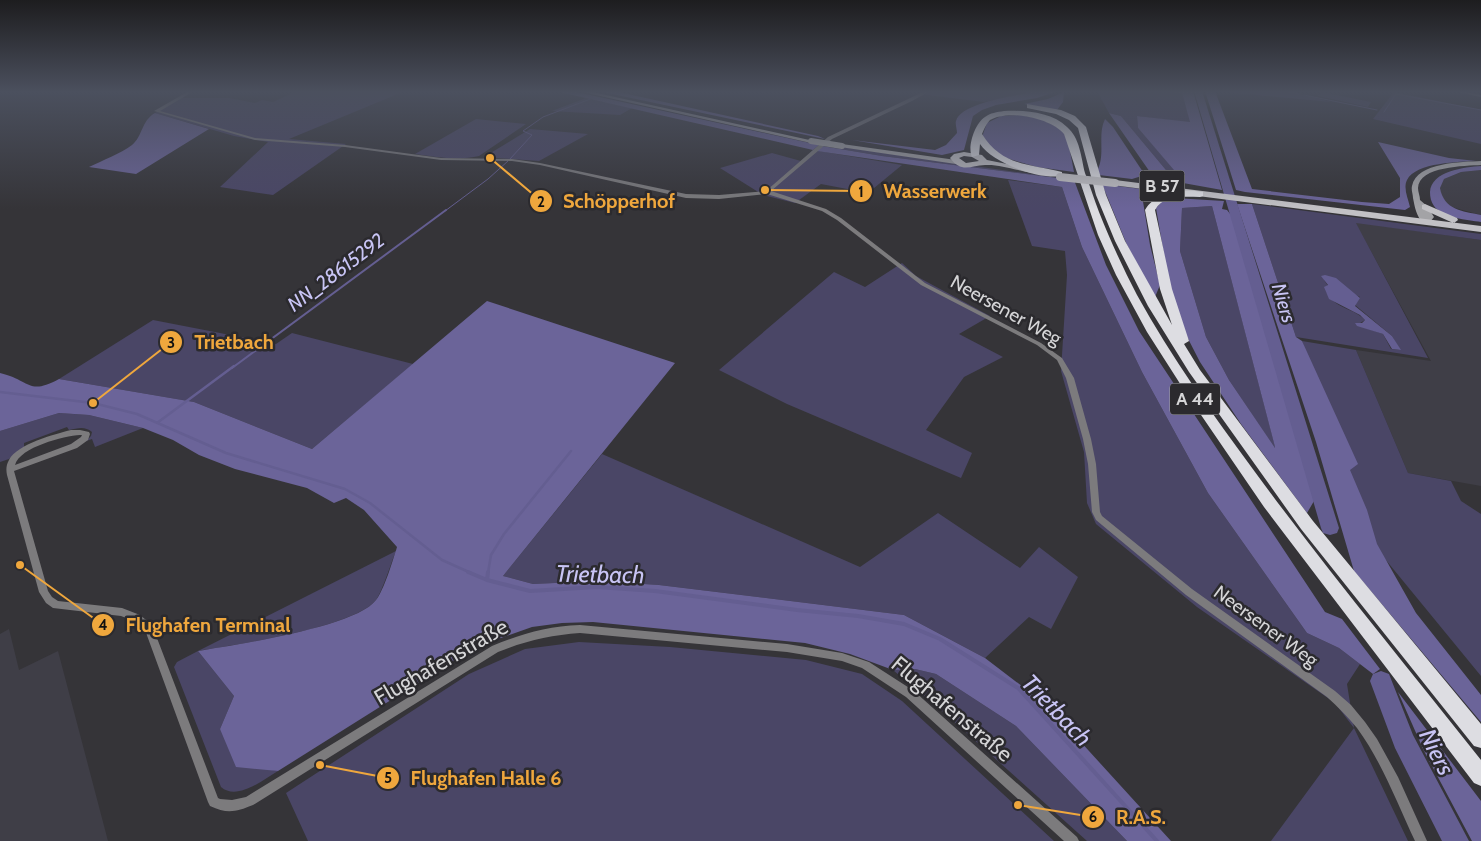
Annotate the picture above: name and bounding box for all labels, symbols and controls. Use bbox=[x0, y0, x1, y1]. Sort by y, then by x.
road number: B 57 bbox=[1140, 170, 1184, 202]
callout: Wasserwerk bbox=[849, 174, 997, 209]
text: Wasserwerk bbox=[883, 179, 987, 203]
text: 1 bbox=[858, 183, 864, 201]
callout: Schöpperhof bbox=[528, 184, 685, 219]
text: Schöpperhof bbox=[563, 189, 675, 213]
text: 2 bbox=[537, 193, 545, 211]
water label: NN_28615292 bbox=[283, 228, 389, 316]
street label: Neersener Weg bbox=[947, 270, 1066, 350]
water label: Niers bbox=[1267, 280, 1301, 326]
callout: Trietbach bbox=[159, 325, 283, 360]
text: Trietbach bbox=[194, 330, 274, 354]
text: 3 bbox=[167, 334, 175, 352]
road number: A 44 bbox=[1170, 384, 1220, 414]
water label: Trietbach bbox=[555, 559, 645, 589]
street label: Neersener Weg bbox=[1209, 580, 1323, 672]
callout: Flughafen Terminal bbox=[90, 607, 300, 642]
text: Flughafen Terminal bbox=[126, 613, 290, 637]
street label: Flughafenstraße bbox=[369, 613, 513, 711]
text: 4 bbox=[98, 616, 108, 634]
street label: Flughafenstraße bbox=[886, 650, 1018, 768]
water label: Trietbach bbox=[1016, 668, 1098, 752]
water label: Niers bbox=[1413, 724, 1461, 780]
callout: Flughafen Halle 6 bbox=[376, 760, 571, 795]
text: Flughafen Halle 6 bbox=[411, 766, 561, 790]
text: 5 bbox=[384, 769, 392, 787]
callout: R.A.S. bbox=[1081, 799, 1176, 834]
text: R.A.S. bbox=[1116, 805, 1166, 829]
text: 6 bbox=[1089, 808, 1097, 826]

